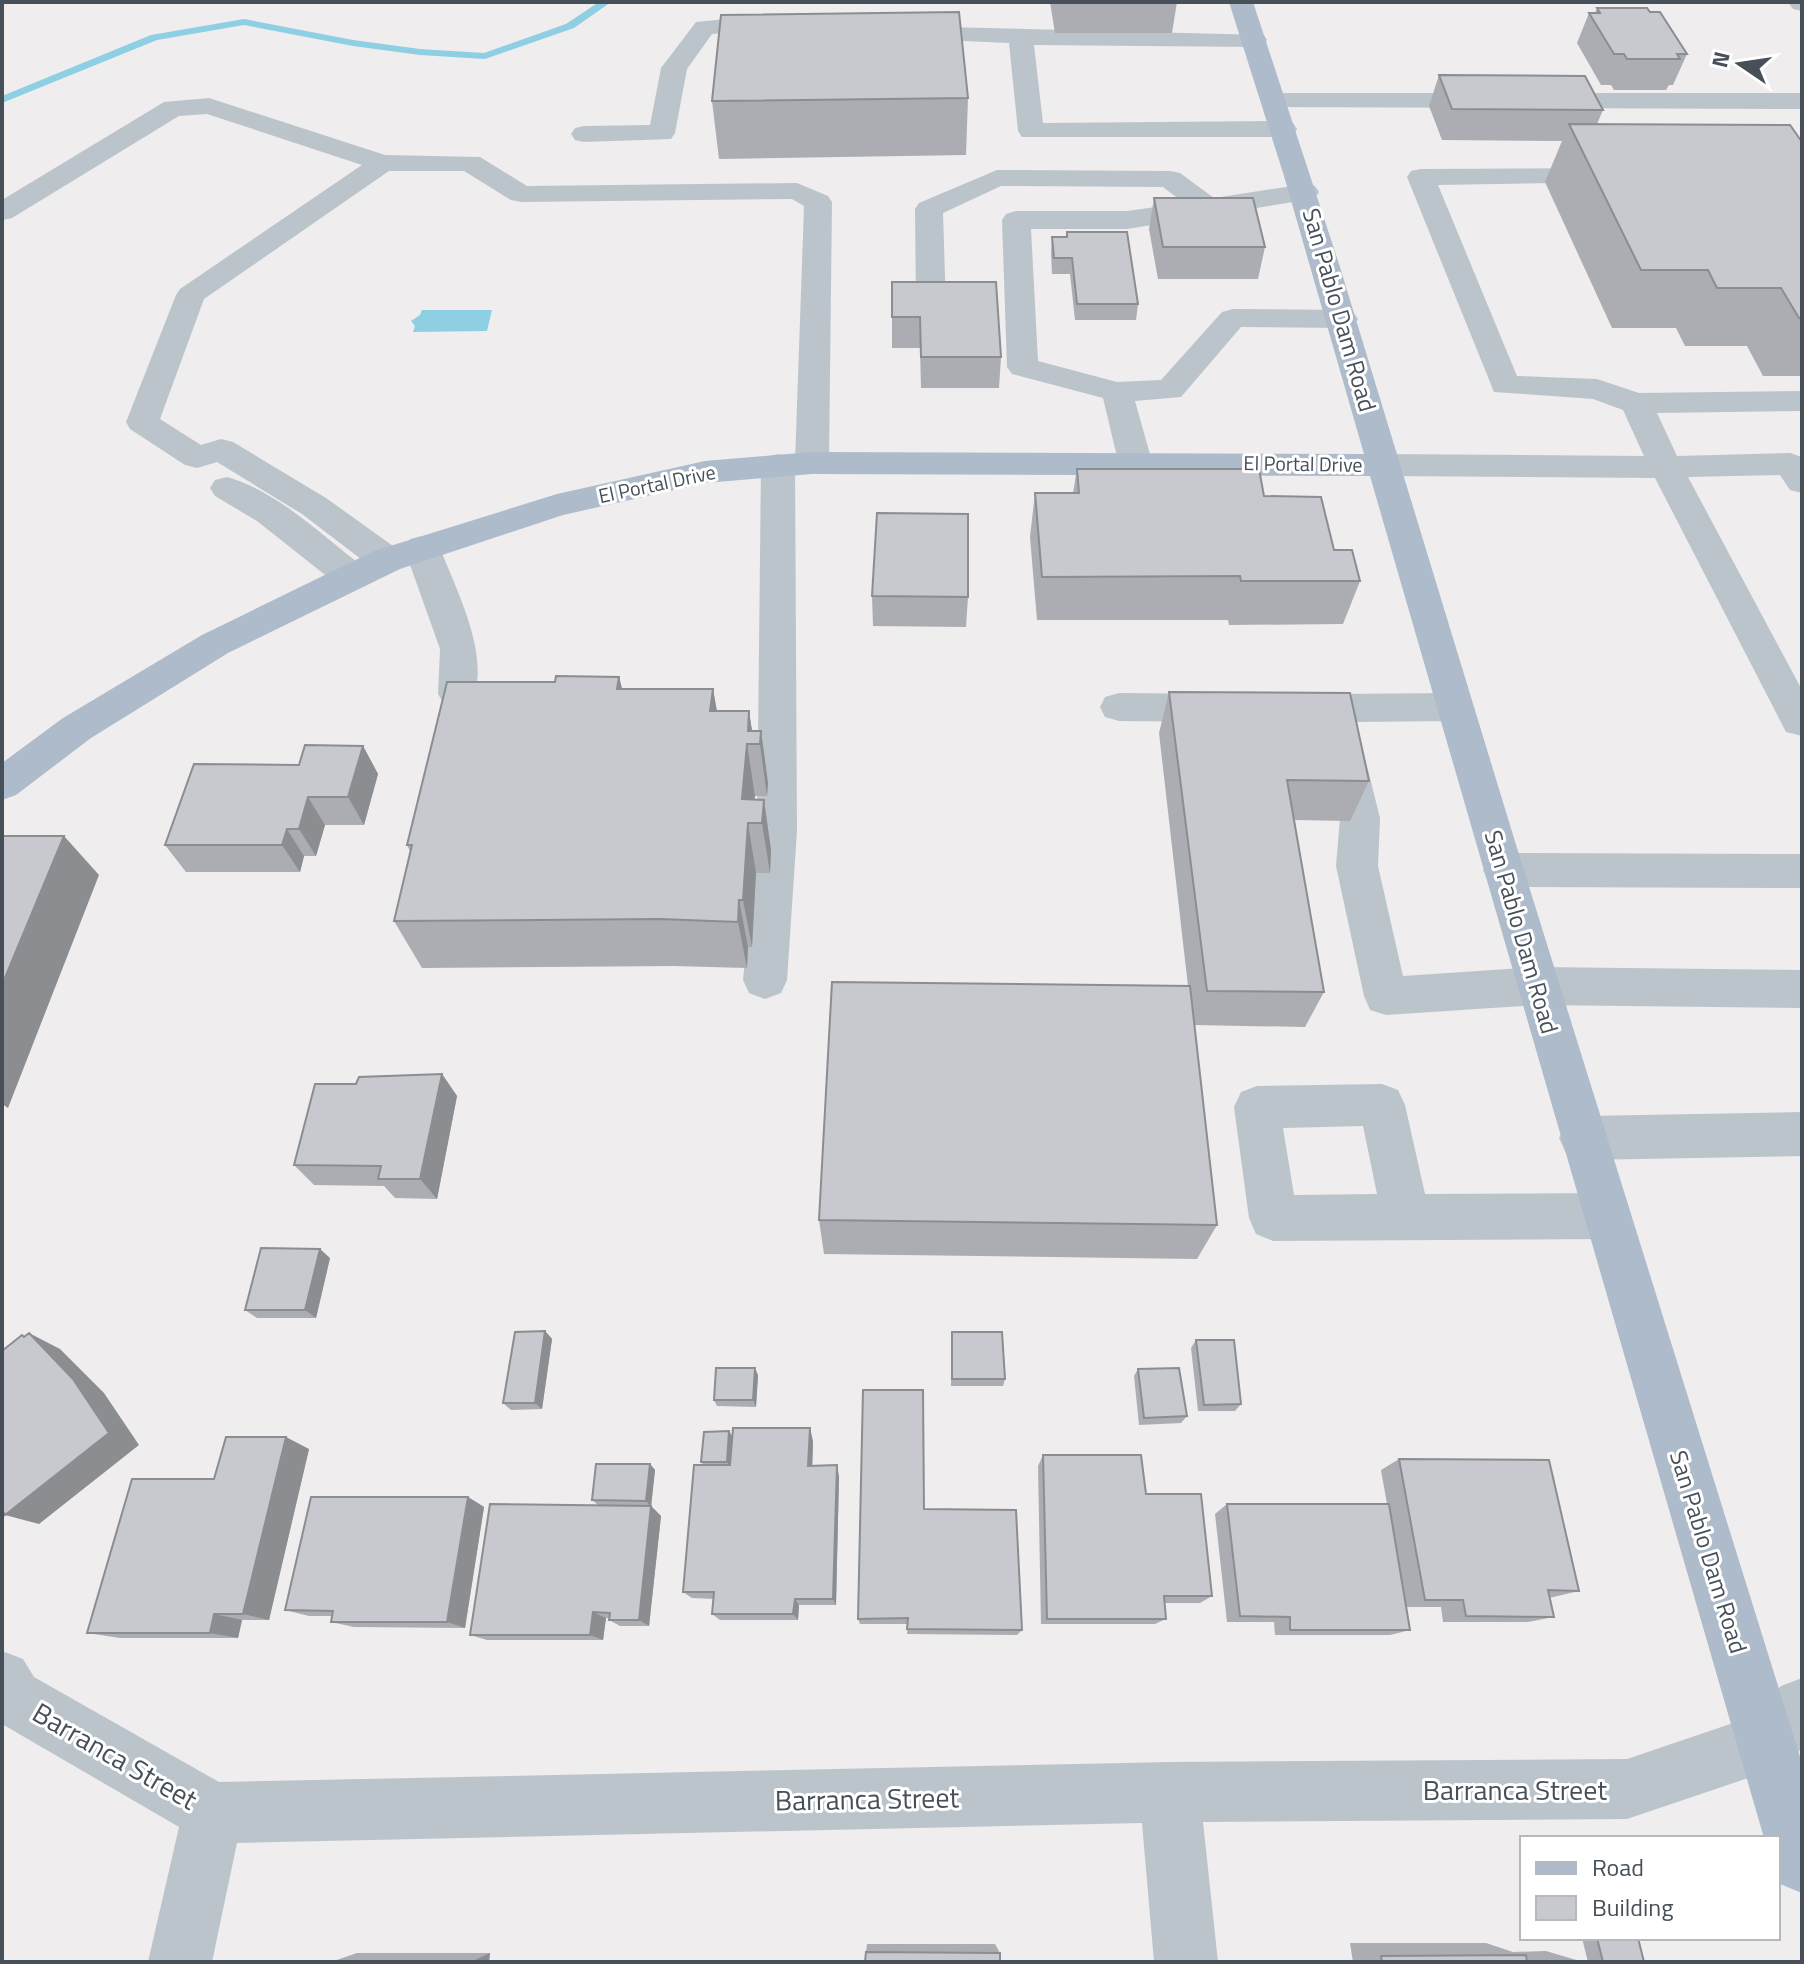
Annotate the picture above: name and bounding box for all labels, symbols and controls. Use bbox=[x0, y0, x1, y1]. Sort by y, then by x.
north arrow bbox=[1700, 24, 1780, 104]
text: N bbox=[1702, 48, 1739, 71]
street label: San Pablo Dam Road bbox=[1294, 204, 1386, 416]
street label: El Portal Drive bbox=[1243, 447, 1363, 480]
street label: El Portal Drive bbox=[595, 456, 718, 511]
street label: San Pablo Dam Road bbox=[1476, 826, 1568, 1038]
street label: San Pablo Dam Road bbox=[1661, 1446, 1757, 1658]
street label: Barranca Street bbox=[25, 1691, 206, 1820]
street label: Barranca Street bbox=[1423, 1768, 1607, 1811]
street label: Barranca Street bbox=[774, 1775, 960, 1822]
legend bbox=[1520, 1836, 1780, 1940]
text: Road bbox=[1592, 1849, 1644, 1885]
text: Building bbox=[1592, 1889, 1674, 1925]

